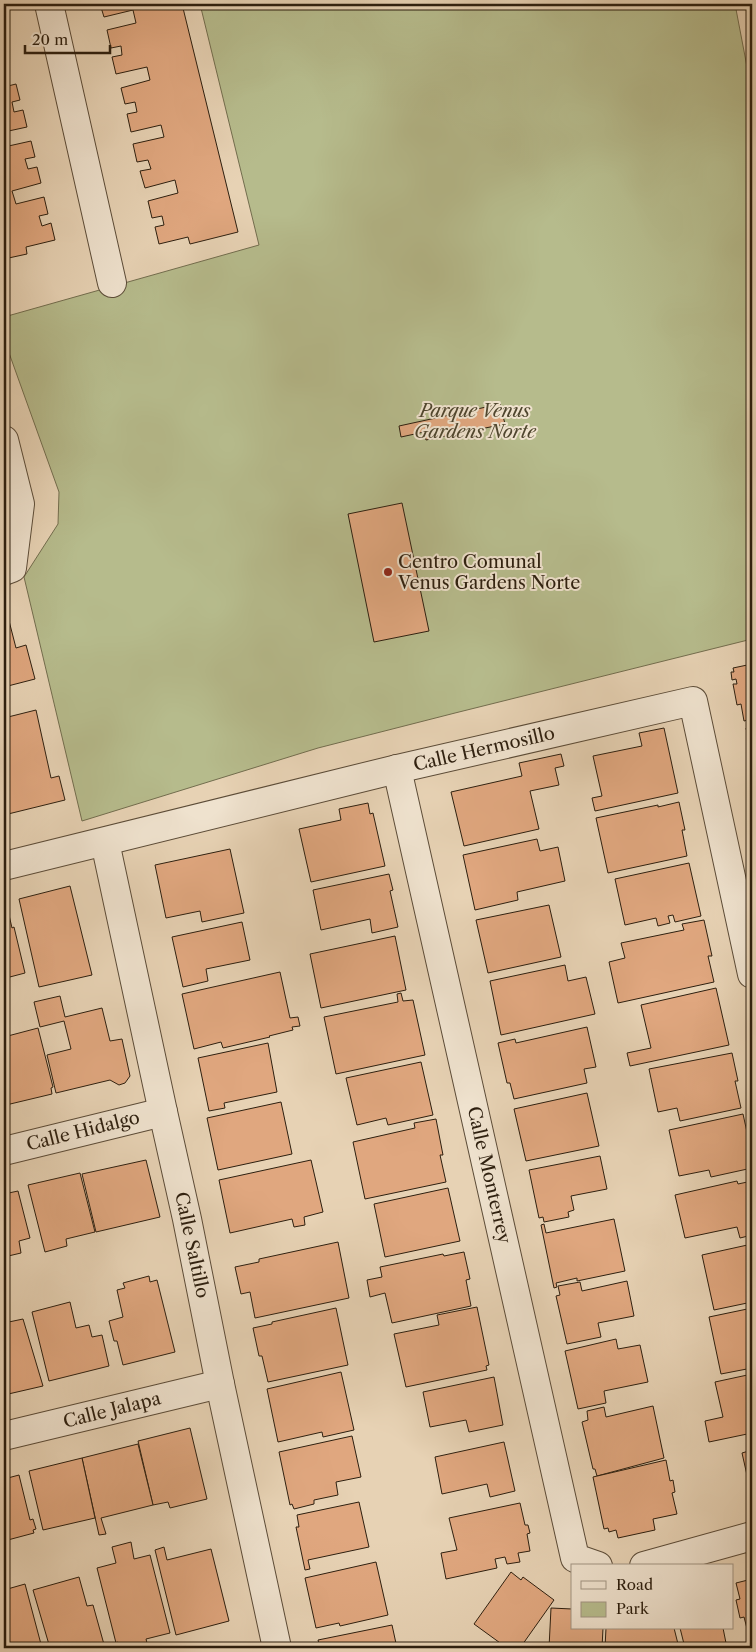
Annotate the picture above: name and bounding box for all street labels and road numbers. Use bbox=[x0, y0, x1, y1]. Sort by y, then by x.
street label: Calle Hermosillo bbox=[411, 722, 557, 776]
street label: Calle Monterrey bbox=[463, 1104, 516, 1247]
street label: Calle Hidalgo bbox=[24, 1106, 142, 1156]
street label: Calle Saltillo bbox=[170, 1190, 214, 1300]
street label: Calle Jalapa bbox=[61, 1387, 164, 1433]

